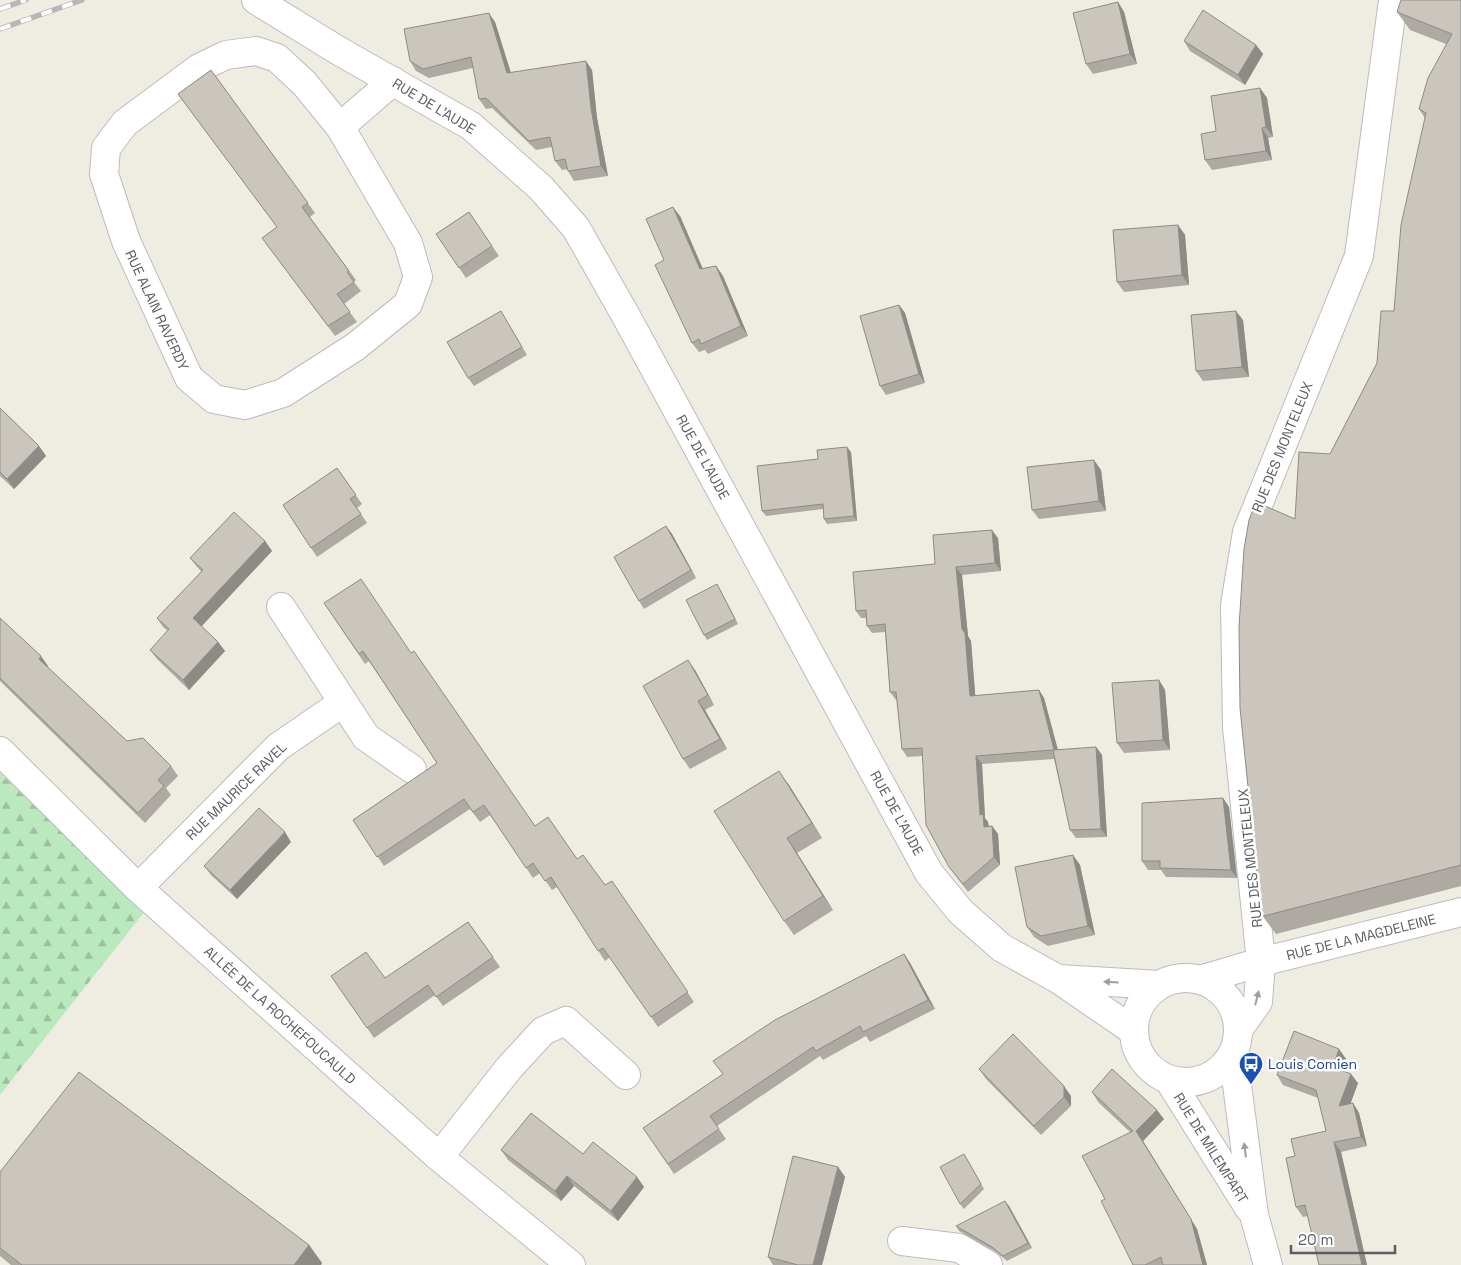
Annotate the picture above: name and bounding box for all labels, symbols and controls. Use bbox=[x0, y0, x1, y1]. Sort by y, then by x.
street label: RUE DE L'AUDE bbox=[389, 74, 479, 138]
street label: RUE ALAIN RAVERDY bbox=[121, 247, 193, 373]
street label: RUE DES MONTELEUX bbox=[1247, 379, 1317, 515]
street label: RUE DE L'AUDE bbox=[672, 412, 734, 503]
street label: RUE MAURICE RAVEL bbox=[182, 738, 291, 844]
street label: RUE DE L'AUDE bbox=[866, 768, 928, 859]
street label: RUE DES MONTELEUX bbox=[1234, 788, 1266, 928]
street label: RUE DE LA MAGDELEINE bbox=[1284, 910, 1438, 964]
street label: ALLÉE DE LA ROCHEFOUCAULD bbox=[200, 942, 360, 1088]
one-way arrow bbox=[1103, 978, 1119, 986]
one-way arrow bbox=[1253, 991, 1261, 1006]
bus stop icon: Louis Comien bbox=[1238, 1051, 1264, 1085]
place label: Louis Comien bbox=[1268, 1055, 1357, 1073]
street label: RUE DE MILEMPART bbox=[1170, 1089, 1252, 1207]
one-way arrow bbox=[1241, 1141, 1249, 1157]
scale bar bbox=[1291, 1222, 1395, 1254]
text: 20 m bbox=[1298, 1230, 1333, 1249]

